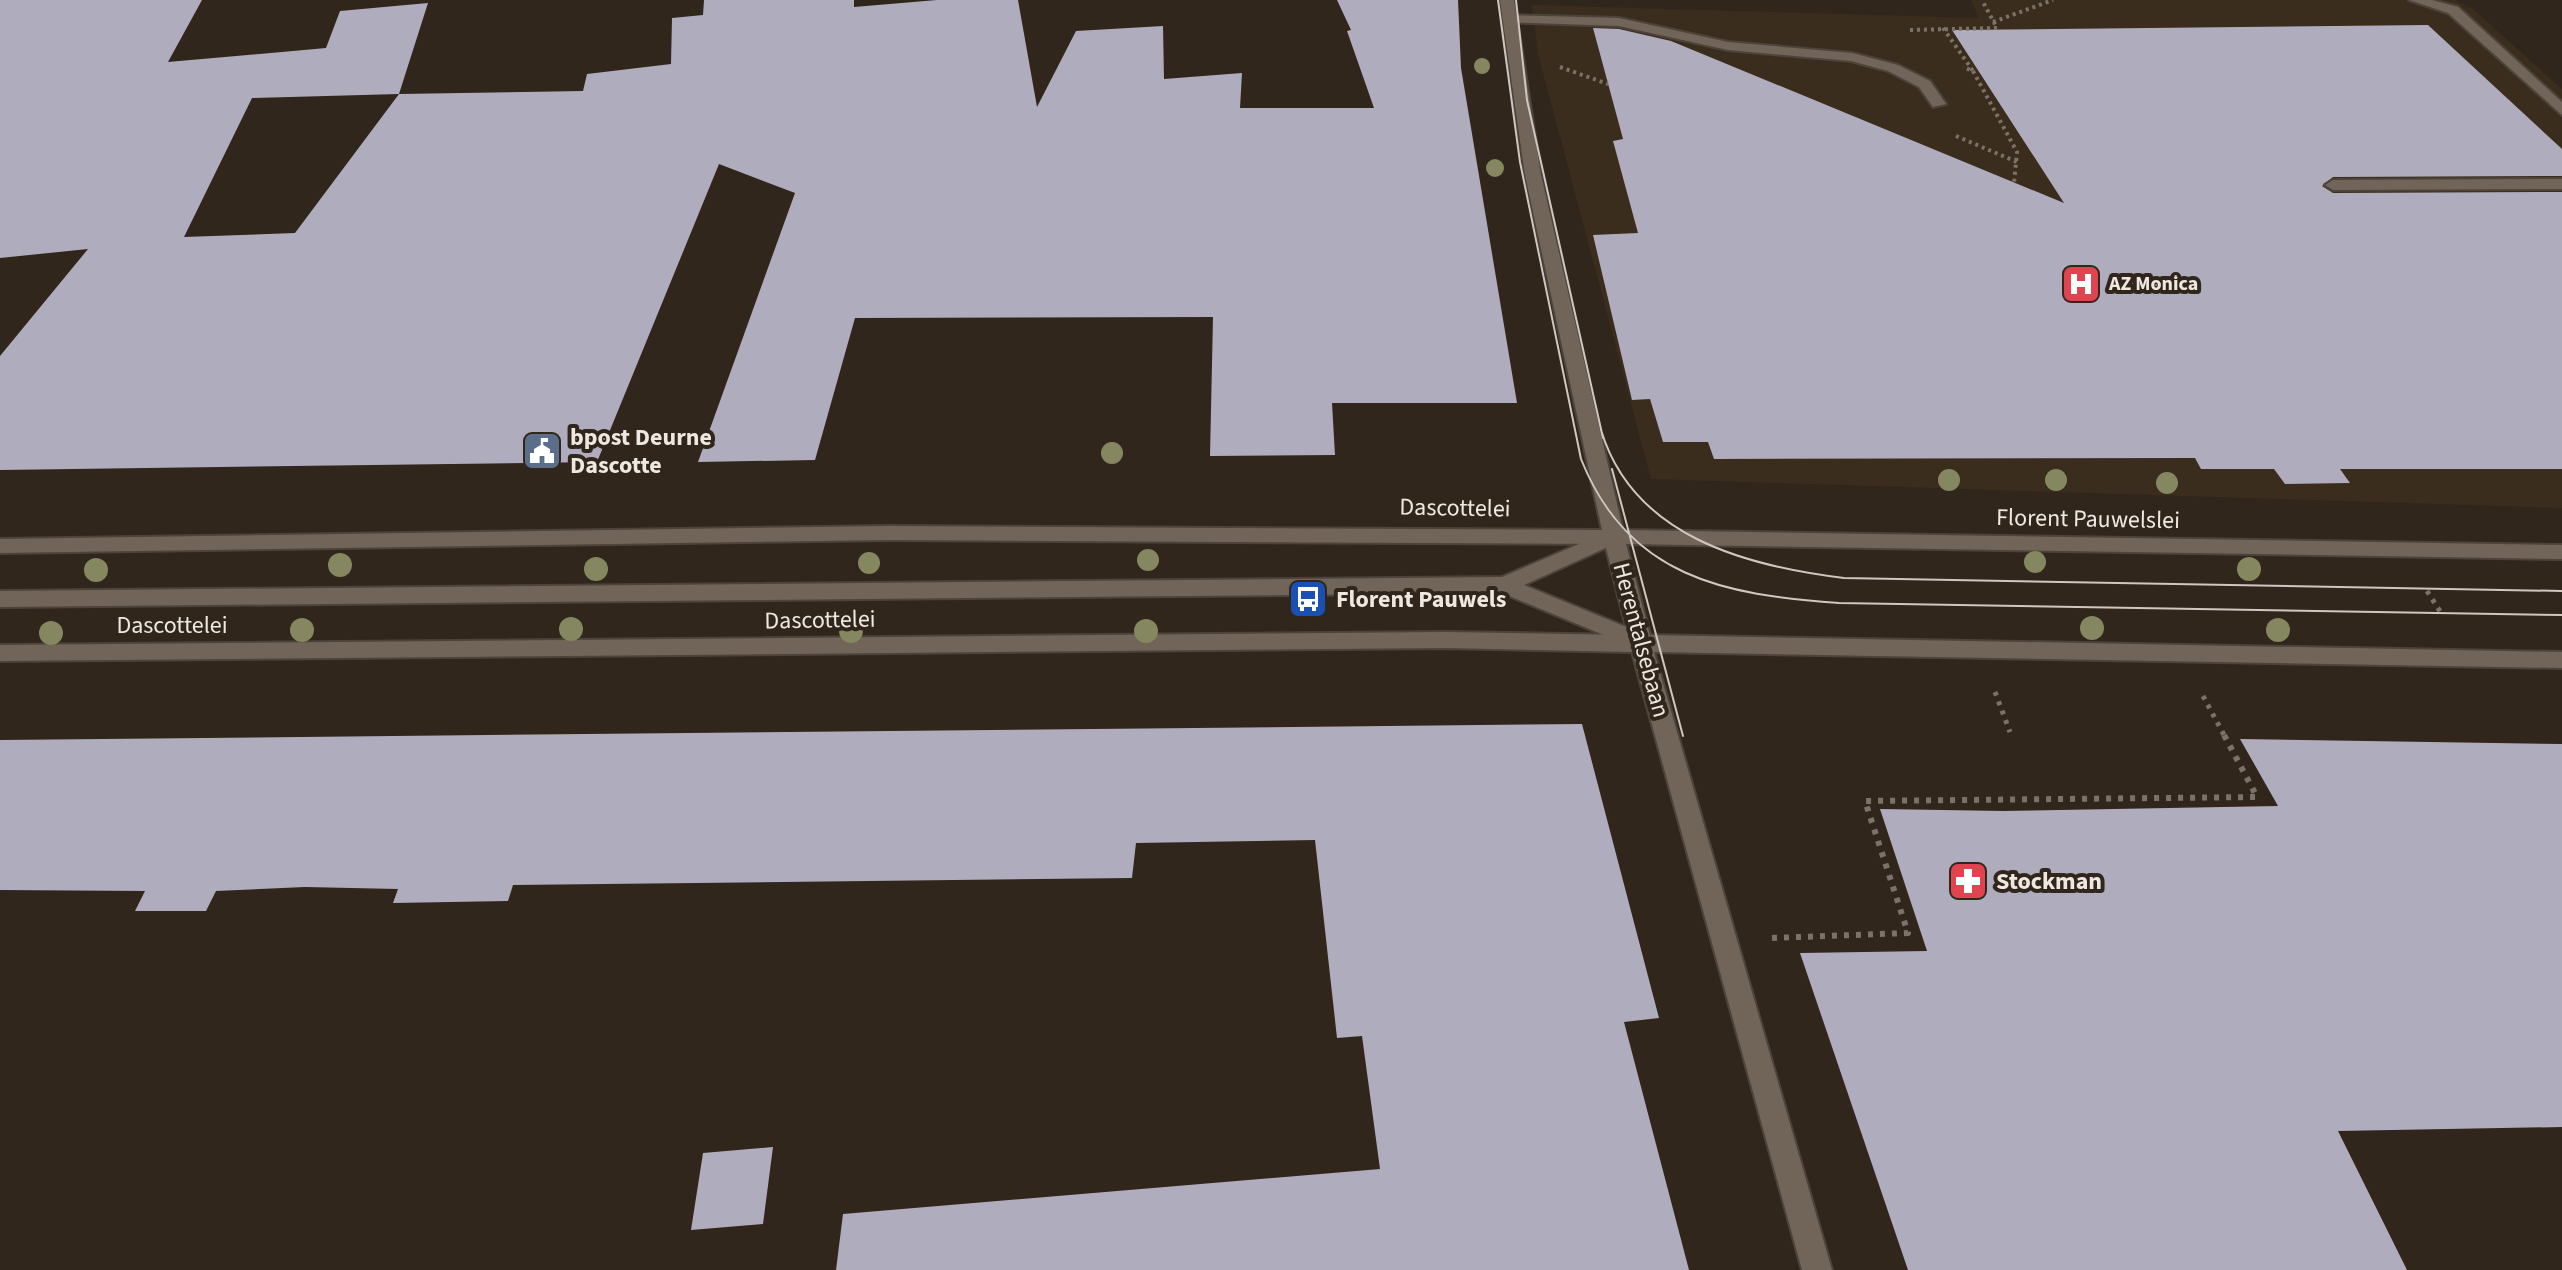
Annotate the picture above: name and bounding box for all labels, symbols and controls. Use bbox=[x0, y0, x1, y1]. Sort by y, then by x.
hospital icon: AZ Monica bbox=[2060, 263, 2102, 305]
place label: AZ Monica bbox=[2108, 270, 2198, 298]
place label: bpost Deurne Dascotte bbox=[570, 420, 712, 483]
public building icon: bpost Deurne Dascotte bbox=[521, 430, 563, 472]
street label: Dascottelei bbox=[1399, 490, 1511, 526]
street label: Florent Pauwelslei bbox=[1996, 500, 2180, 538]
street label: Herentalsebaan bbox=[1604, 559, 1678, 721]
bus stop icon: Florent Pauwels bbox=[1287, 578, 1329, 620]
place label: Florent Pauwels bbox=[1336, 582, 1506, 617]
street label: Dascottelei bbox=[764, 602, 876, 638]
street label: Dascottelei bbox=[116, 608, 228, 643]
pharmacy icon: Stockman bbox=[1947, 860, 1989, 902]
place label: Stockman bbox=[1996, 864, 2102, 899]

